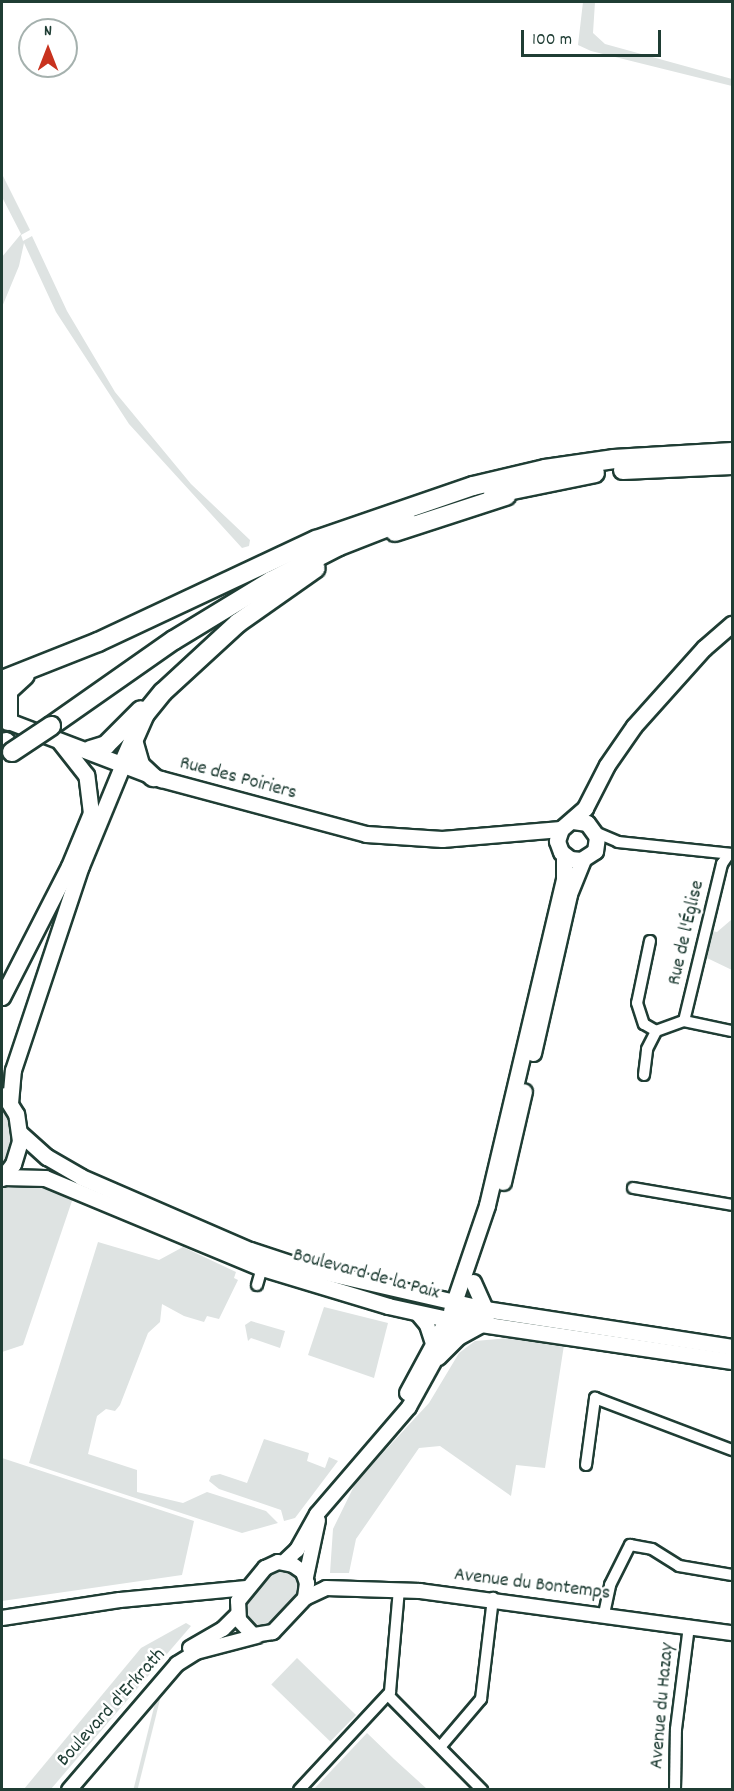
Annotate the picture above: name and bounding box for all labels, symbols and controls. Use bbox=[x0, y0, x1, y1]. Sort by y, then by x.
north arrow bbox=[18, 18, 78, 78]
scale bar bbox=[524, 18, 664, 56]
text: N bbox=[44, 20, 52, 43]
text: 100 m bbox=[532, 28, 572, 53]
street label: Rue des Poiriers bbox=[177, 752, 299, 806]
street label: Rue de l'Église bbox=[663, 878, 711, 988]
street label: Boulevard de la Paix bbox=[290, 1244, 442, 1306]
street label: Avenue du Bontemps bbox=[453, 1564, 611, 1606]
street label: Avenue du Hazay bbox=[646, 1642, 680, 1770]
street label: Boulevard d'Erkrath bbox=[53, 1644, 171, 1772]

